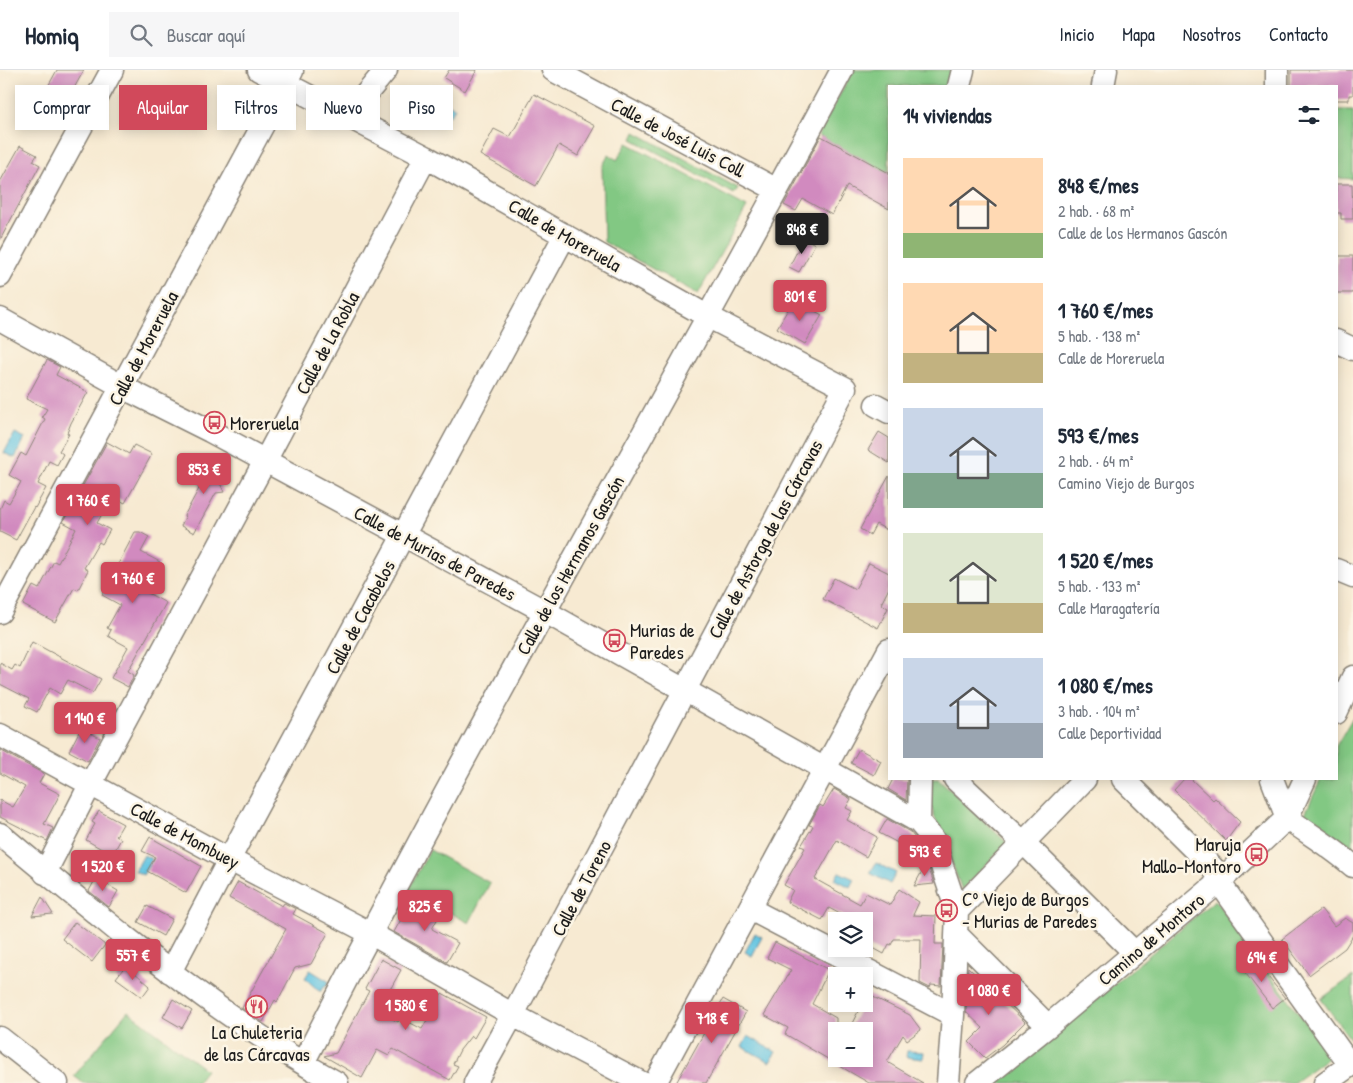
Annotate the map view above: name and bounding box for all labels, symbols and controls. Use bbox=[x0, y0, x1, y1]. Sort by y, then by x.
search box bbox=[109, 12, 459, 57]
text: Homiq bbox=[25, 19, 79, 51]
icon: search bbox=[127, 21, 155, 49]
text: Buscar aquí bbox=[167, 22, 246, 48]
text: Inicio bbox=[1060, 22, 1094, 47]
text: Mapa bbox=[1122, 22, 1155, 47]
text: Nosotros bbox=[1183, 22, 1241, 47]
text: Contacto bbox=[1269, 22, 1328, 47]
chip: Comprar bbox=[15, 85, 109, 130]
chip: Alquilar bbox=[119, 85, 207, 130]
chip: Filtros bbox=[217, 85, 296, 130]
chip: Nuevo bbox=[306, 85, 380, 130]
chip: Piso bbox=[390, 85, 453, 130]
street label: Calle de José Luis Coll bbox=[607, 91, 750, 184]
text: 14 viviendas bbox=[903, 101, 992, 130]
icon: filters bbox=[1295, 101, 1323, 129]
text: 848 €/mes bbox=[1058, 171, 1139, 200]
icon: home bbox=[943, 178, 1003, 238]
street label: Calle de Moreruela bbox=[504, 192, 627, 278]
text: 2 hab. · 68 m² bbox=[1058, 200, 1134, 222]
pin: 848 € bbox=[767, 212, 837, 255]
text: 848 € bbox=[786, 218, 818, 240]
text: Calle de los Hermanos Gascón bbox=[1058, 222, 1228, 244]
pin: 801 € bbox=[765, 280, 835, 322]
text: 801 € bbox=[784, 285, 816, 307]
street label: Calle de Moreruela bbox=[102, 286, 184, 410]
street label: Calle de La Robla bbox=[289, 287, 365, 399]
text: 1 760 €/mes bbox=[1058, 296, 1153, 325]
icon: home bbox=[943, 303, 1003, 363]
text: 5 hab. · 138 m² bbox=[1058, 325, 1140, 347]
text: Calle de Moreruela bbox=[1058, 347, 1164, 369]
place label: Moreruela bbox=[230, 410, 299, 436]
bus stop icon: Moreruela bbox=[202, 411, 226, 435]
text: 593 €/mes bbox=[1058, 421, 1139, 450]
icon: home bbox=[943, 428, 1003, 488]
street label: Calle de Astorga de las Cárcavas bbox=[702, 435, 828, 643]
text: 2 hab. · 64 m² bbox=[1058, 450, 1133, 472]
pin: 853 € bbox=[169, 452, 239, 495]
text: 853 € bbox=[188, 458, 220, 480]
street label: Calle de los Hermanos Gascón bbox=[510, 471, 630, 659]
text: Camino Viejo de Burgos bbox=[1058, 472, 1194, 494]
pin: 1 760 € bbox=[42, 484, 134, 526]
text: 1 760 € bbox=[67, 489, 109, 511]
street label: Calle de Murias de Paredes bbox=[349, 499, 521, 607]
text: 1 520 €/mes bbox=[1058, 546, 1153, 575]
icon: home bbox=[943, 553, 1003, 613]
street label: Calle de Cacabelos bbox=[319, 556, 401, 678]
pin: 1 760 € bbox=[87, 562, 179, 604]
text: 1 760 € bbox=[112, 567, 154, 589]
text: 5 hab. · 133 m² bbox=[1058, 575, 1140, 597]
text: Calle Maragatería bbox=[1058, 597, 1160, 619]
place label: Murias de Paredes bbox=[630, 617, 695, 665]
bus stop icon: Murias de Paredes bbox=[602, 629, 626, 653]
text: 1 080 €/mes bbox=[1058, 671, 1153, 700]
icon: home bbox=[943, 678, 1003, 738]
text: 3 hab. · 104 m² bbox=[1058, 700, 1140, 722]
pin: 1 140 € bbox=[39, 702, 131, 744]
text: 1 140 € bbox=[65, 707, 105, 729]
text: Calle Deportividad bbox=[1058, 722, 1161, 744]
street label: Calle de Mombuey bbox=[126, 795, 244, 875]
place label: Maruja Mallo-Montoro bbox=[1142, 831, 1242, 879]
pin: 593 € bbox=[890, 834, 960, 877]
street label: Calle de Toreno bbox=[545, 835, 617, 940]
text: 593 € bbox=[909, 840, 941, 862]
bus stop icon: Maruja Mallo-Montoro bbox=[1245, 843, 1269, 867]
pin: 1 520 € bbox=[57, 850, 149, 892]
text: 1 520 € bbox=[82, 855, 124, 877]
place label: Cº Viejo de Burgos - Murias de Paredes bbox=[962, 886, 1097, 934]
street label: Camino de Montoro bbox=[1092, 886, 1210, 991]
pin: 825 € bbox=[390, 890, 460, 932]
text: 825 € bbox=[409, 895, 441, 917]
bus stop icon: Cº Viejo de Burgos - Murias de Paredes bbox=[934, 898, 958, 922]
map controls bbox=[828, 912, 873, 1067]
button: layers bbox=[828, 912, 873, 957]
pin: 557 € bbox=[98, 938, 168, 981]
pin: 694 € bbox=[1227, 940, 1297, 983]
text: 557 € bbox=[117, 944, 149, 966]
text: 694 € bbox=[1247, 946, 1277, 968]
button: + bbox=[828, 967, 873, 1012]
pin: 1 080 € bbox=[943, 974, 1035, 1016]
text: 1 080 € bbox=[968, 979, 1010, 1001]
pin: 1 580 € bbox=[360, 988, 452, 1031]
restaurant icon: La Chuleteria de las Cárcavas bbox=[245, 994, 269, 1018]
text: 1 580 € bbox=[385, 994, 427, 1016]
pin: 718 € bbox=[677, 1002, 747, 1044]
text: 718 € bbox=[696, 1007, 728, 1029]
place label: La Chuleteria de las Cárcavas bbox=[204, 1019, 310, 1067]
button: − bbox=[828, 1022, 873, 1067]

